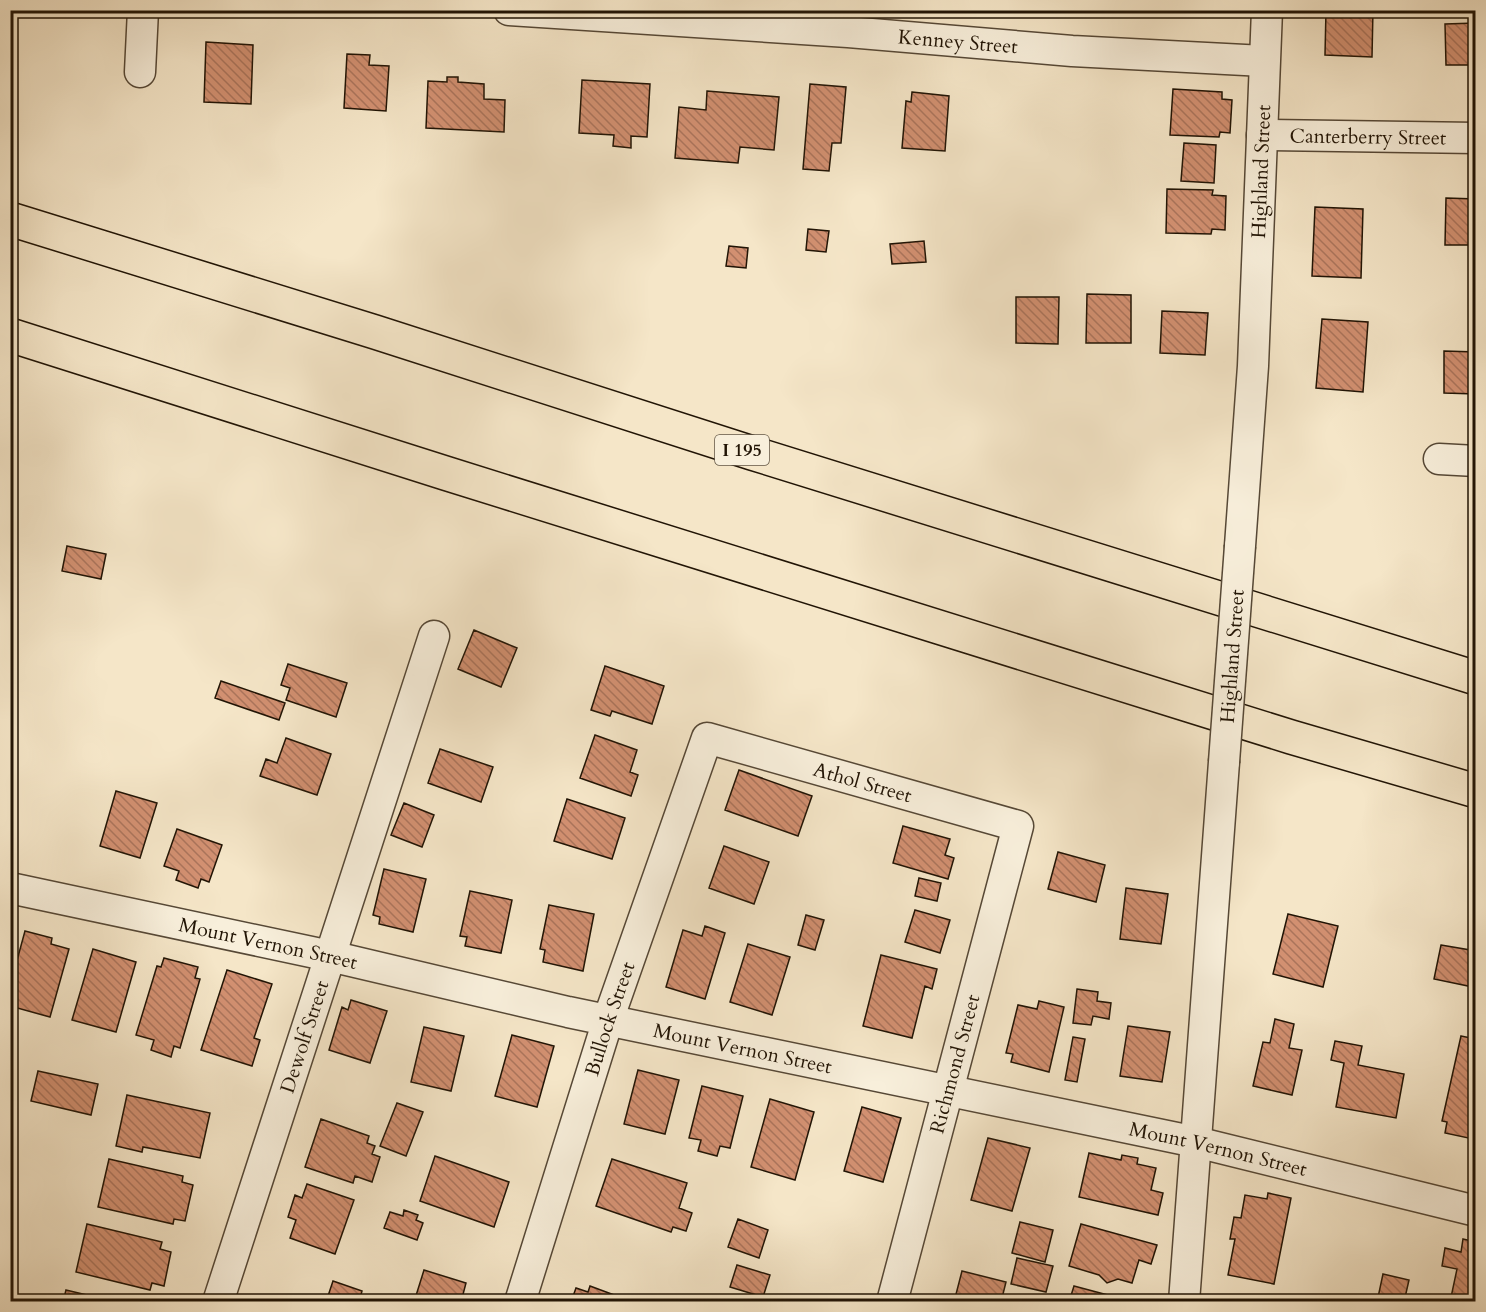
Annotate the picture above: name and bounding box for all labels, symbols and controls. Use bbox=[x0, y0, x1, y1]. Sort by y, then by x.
street label: Kenney Street bbox=[897, 23, 1019, 60]
street label: Highland Street bbox=[1245, 104, 1277, 239]
street label: Canterberry Street bbox=[1290, 122, 1447, 151]
road number: I 195 bbox=[715, 435, 769, 465]
street label: Highland Street bbox=[1213, 588, 1250, 724]
street label: Athol Street bbox=[810, 755, 916, 809]
street label: Mount Vernon Street bbox=[176, 911, 361, 976]
street label: Bullock Street bbox=[578, 957, 641, 1079]
street label: Dewolf Street bbox=[273, 976, 335, 1096]
street label: Richmond Street bbox=[923, 991, 987, 1136]
street label: Mount Vernon Street bbox=[651, 1016, 835, 1080]
street label: Mount Vernon Street bbox=[1127, 1115, 1311, 1183]

